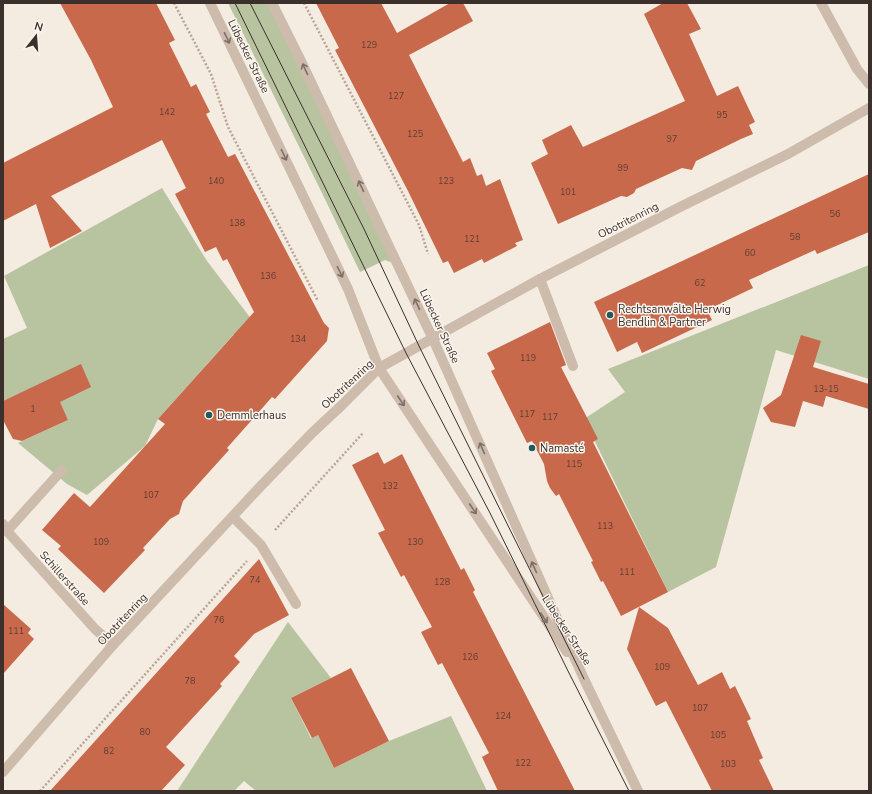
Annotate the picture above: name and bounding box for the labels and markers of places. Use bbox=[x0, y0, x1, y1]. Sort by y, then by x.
place label: Rechtsanwälte Herwig Bendlin & Partner bbox=[618, 302, 731, 330]
marker: Rechtsanwälte Herwig Bendlin & Partner bbox=[605, 310, 615, 320]
place label: Demmlerhaus bbox=[217, 408, 286, 423]
marker: Demmlerhaus bbox=[204, 410, 214, 420]
place label: Namasté bbox=[540, 441, 584, 456]
marker: Namasté bbox=[527, 443, 537, 453]

